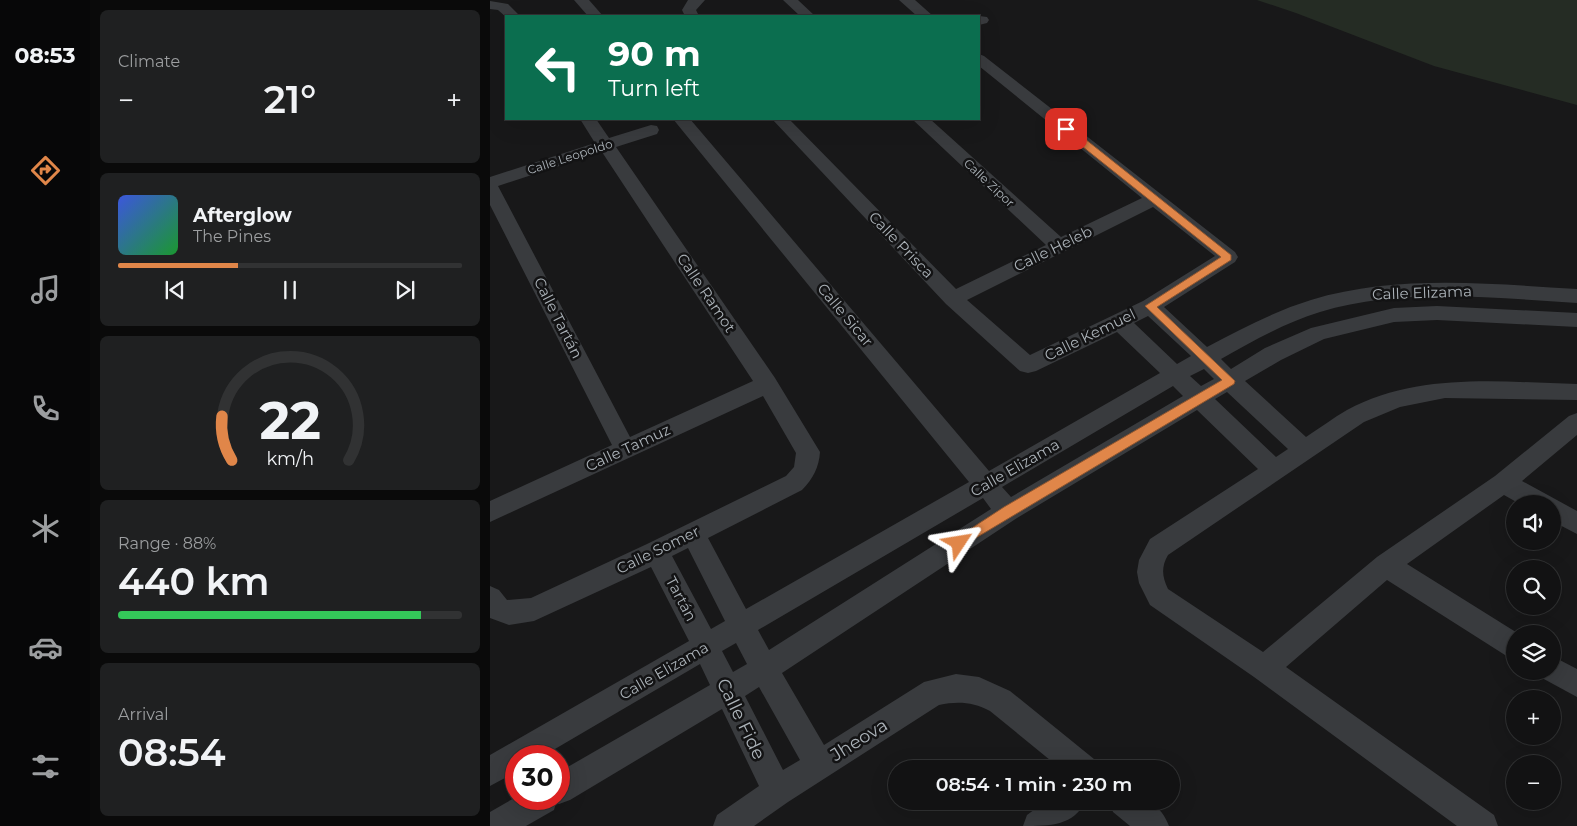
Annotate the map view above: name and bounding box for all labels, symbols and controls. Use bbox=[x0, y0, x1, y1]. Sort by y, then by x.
text: 90 m bbox=[608, 32, 701, 75]
icon: left bbox=[525, 35, 590, 100]
text: 08:53 bbox=[14, 42, 76, 69]
text: Climate bbox=[118, 52, 180, 71]
text: Turn left bbox=[608, 75, 700, 102]
text: 21° bbox=[264, 76, 316, 123]
text: − bbox=[118, 83, 134, 117]
text: + bbox=[446, 83, 462, 117]
pin bbox=[1045, 108, 1087, 150]
icon: arrive bbox=[1052, 115, 1080, 143]
street label: Calle Leopoldo bbox=[525, 136, 614, 177]
icon: directions bbox=[28, 153, 63, 188]
street label: Calle Zipor bbox=[961, 155, 1018, 210]
text: Afterglow bbox=[193, 204, 292, 227]
street label: Calle Prisca bbox=[865, 207, 938, 282]
street label: Calle Heleb bbox=[1010, 221, 1095, 276]
text: The Pines bbox=[193, 227, 271, 246]
street label: Calle Ramot bbox=[673, 249, 740, 336]
icon: music bbox=[28, 272, 63, 307]
street label: Calle Tartán bbox=[530, 274, 587, 362]
icon: previous bbox=[161, 276, 189, 304]
icon: pause bbox=[276, 276, 304, 304]
icon: next bbox=[391, 276, 419, 304]
street label: Calle Sicar bbox=[813, 279, 877, 350]
street label: Calle Elizama bbox=[1372, 281, 1472, 304]
street label: Calle Kemuel bbox=[1041, 304, 1138, 365]
text: 22 bbox=[259, 389, 321, 452]
icon: phone bbox=[28, 391, 63, 426]
street label: Calle Tamuz bbox=[582, 420, 673, 475]
street label: Calle Elizama bbox=[967, 434, 1063, 501]
text: km/h bbox=[266, 448, 314, 469]
map controls bbox=[1506, 495, 1561, 810]
button: sound bbox=[1506, 495, 1561, 550]
icon: climate bbox=[28, 511, 63, 546]
position arrow bbox=[932, 516, 984, 568]
street label: Calle Somer bbox=[613, 521, 702, 578]
text: Range · 88% bbox=[118, 534, 216, 553]
text: 440 km bbox=[118, 558, 270, 605]
button: search bbox=[1506, 560, 1561, 615]
street label: Tartán bbox=[662, 573, 701, 624]
button: layers bbox=[1506, 625, 1561, 680]
icon: car bbox=[28, 630, 63, 665]
street label: Calle Elizama bbox=[616, 637, 712, 704]
street label: Calle Fide bbox=[712, 675, 770, 763]
button: + bbox=[1506, 690, 1561, 745]
text: Arrival bbox=[118, 705, 168, 724]
street label: Jheova bbox=[826, 714, 892, 767]
text: 08:54 bbox=[118, 729, 226, 776]
speed limit sign: 30 bbox=[505, 745, 570, 810]
icon: filters bbox=[28, 749, 63, 784]
button: − bbox=[1506, 755, 1561, 810]
text: 08:54 · 1 min · 230 m bbox=[936, 773, 1132, 796]

